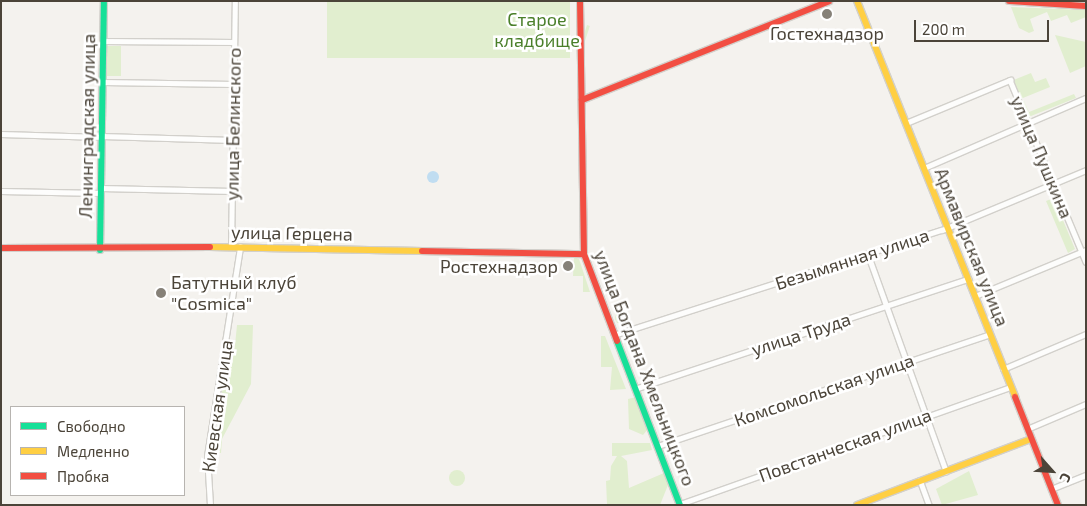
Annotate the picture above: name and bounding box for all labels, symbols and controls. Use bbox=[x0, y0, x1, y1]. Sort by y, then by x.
marker: Гостехнадзор bbox=[821, 8, 833, 20]
park label: Старое кладбище bbox=[494, 9, 580, 52]
scale bar bbox=[917, 10, 1052, 42]
text: 200 m bbox=[922, 20, 965, 38]
place label: Гостехнадзор bbox=[770, 22, 884, 44]
street label: Ленинградская улица bbox=[75, 33, 99, 219]
street label: улица Белинского bbox=[221, 47, 245, 201]
street label: улица Пушкина bbox=[1006, 92, 1078, 222]
street label: Армавирская улица bbox=[930, 165, 1014, 329]
street label: улица Герцена bbox=[231, 221, 353, 245]
street label: Безымянная улица bbox=[772, 224, 932, 294]
street label: улица Богдана Хмельницкого bbox=[590, 247, 700, 489]
place label: Ростехнадзор bbox=[440, 255, 558, 277]
marker: Ростехнадзор bbox=[562, 260, 574, 272]
place label: Батутный клуб "Cosmica" bbox=[171, 272, 297, 314]
marker: Батутный клуб "Cosmica" bbox=[155, 287, 167, 299]
street label: улица Труда bbox=[749, 308, 853, 360]
street label: Киевская улица bbox=[197, 338, 237, 474]
street label: Комсомольская улица bbox=[731, 349, 917, 431]
street label: Повстанческая улица bbox=[756, 404, 934, 486]
legend bbox=[10, 406, 185, 496]
text: Свободно bbox=[57, 417, 126, 435]
text: Медленно bbox=[57, 442, 130, 460]
north arrow bbox=[1027, 446, 1077, 496]
text: Пробка bbox=[57, 467, 109, 485]
text: С bbox=[1056, 470, 1075, 485]

